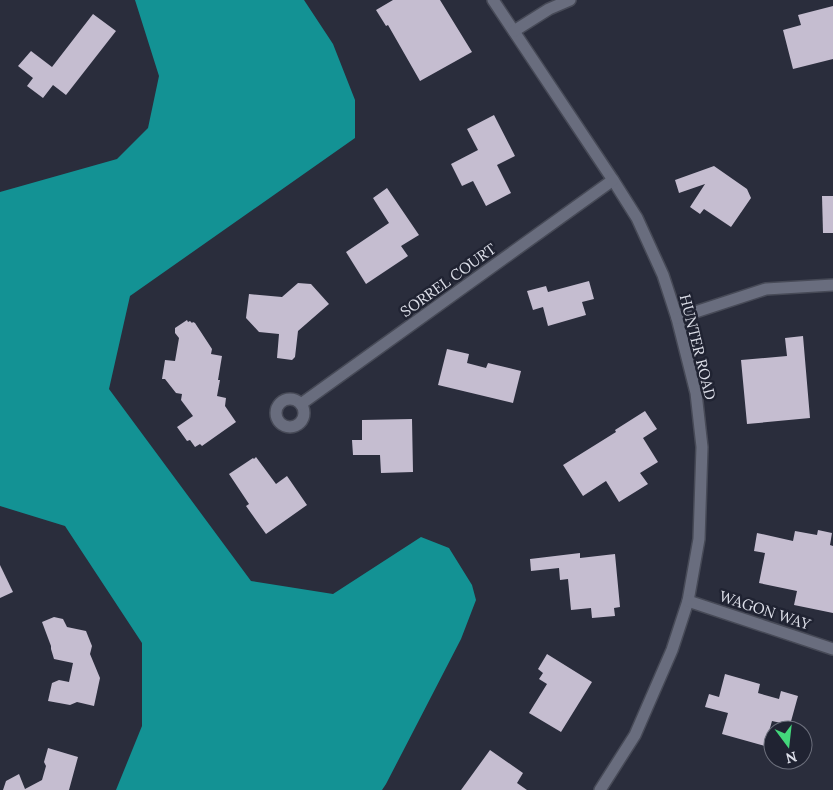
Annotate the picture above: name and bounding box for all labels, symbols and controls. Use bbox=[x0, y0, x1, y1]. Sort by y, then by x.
street label: SORREL COURT bbox=[396, 239, 500, 321]
street label: HUNTER ROAD bbox=[676, 292, 720, 402]
street label: WAGON WAY bbox=[717, 586, 813, 634]
north arrow bbox=[763, 720, 813, 770]
text: N bbox=[784, 747, 799, 768]

